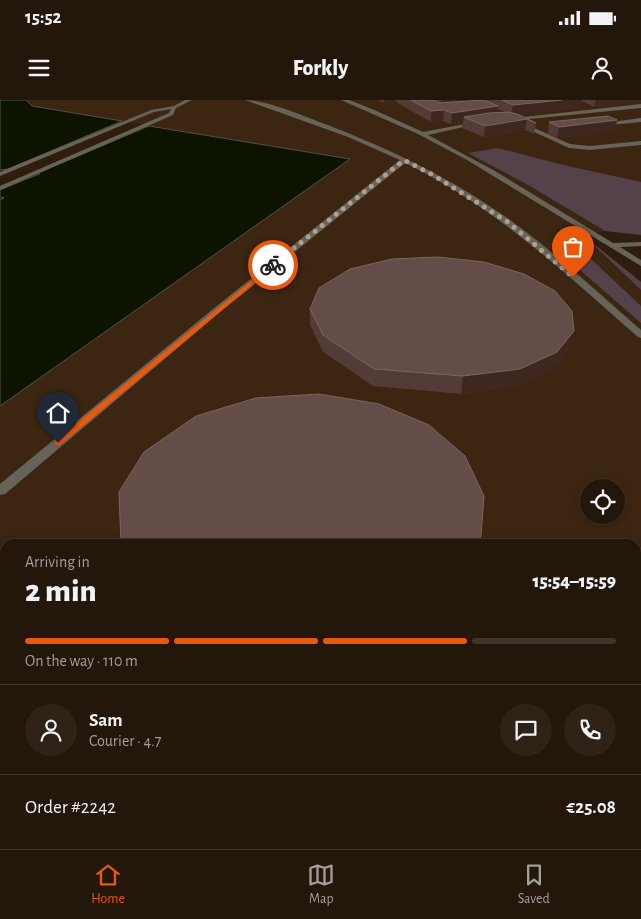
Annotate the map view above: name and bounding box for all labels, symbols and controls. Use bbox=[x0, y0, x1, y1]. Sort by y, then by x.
text: 15:52 bbox=[25, 8, 62, 27]
icon: menu bbox=[25, 54, 53, 82]
icon: person bbox=[588, 54, 616, 82]
text: Forkly bbox=[293, 57, 348, 79]
pin bbox=[552, 226, 594, 277]
icon: bag bbox=[559, 233, 587, 261]
courier bbox=[248, 240, 298, 290]
icon: bike bbox=[259, 251, 287, 279]
pin bbox=[37, 392, 79, 443]
icon: home bbox=[44, 399, 72, 427]
map controls bbox=[580, 479, 625, 524]
button: locate bbox=[580, 479, 625, 524]
text: Arriving in bbox=[25, 554, 90, 570]
text: 15:54–15:59 bbox=[532, 572, 616, 591]
text: 2 min bbox=[25, 575, 97, 607]
text: On the way · 110 m bbox=[25, 653, 138, 669]
button: person bbox=[25, 704, 77, 756]
button: chat bbox=[500, 704, 552, 756]
button: phone bbox=[564, 704, 616, 756]
text: Sam bbox=[89, 711, 123, 730]
text: Courier · 4.7 bbox=[89, 733, 161, 749]
text: Order #2242 bbox=[25, 798, 116, 817]
text: €25.08 bbox=[566, 798, 616, 817]
tab: Home bbox=[91, 861, 125, 908]
tab: Map bbox=[307, 861, 335, 908]
tab: Saved bbox=[518, 861, 550, 908]

